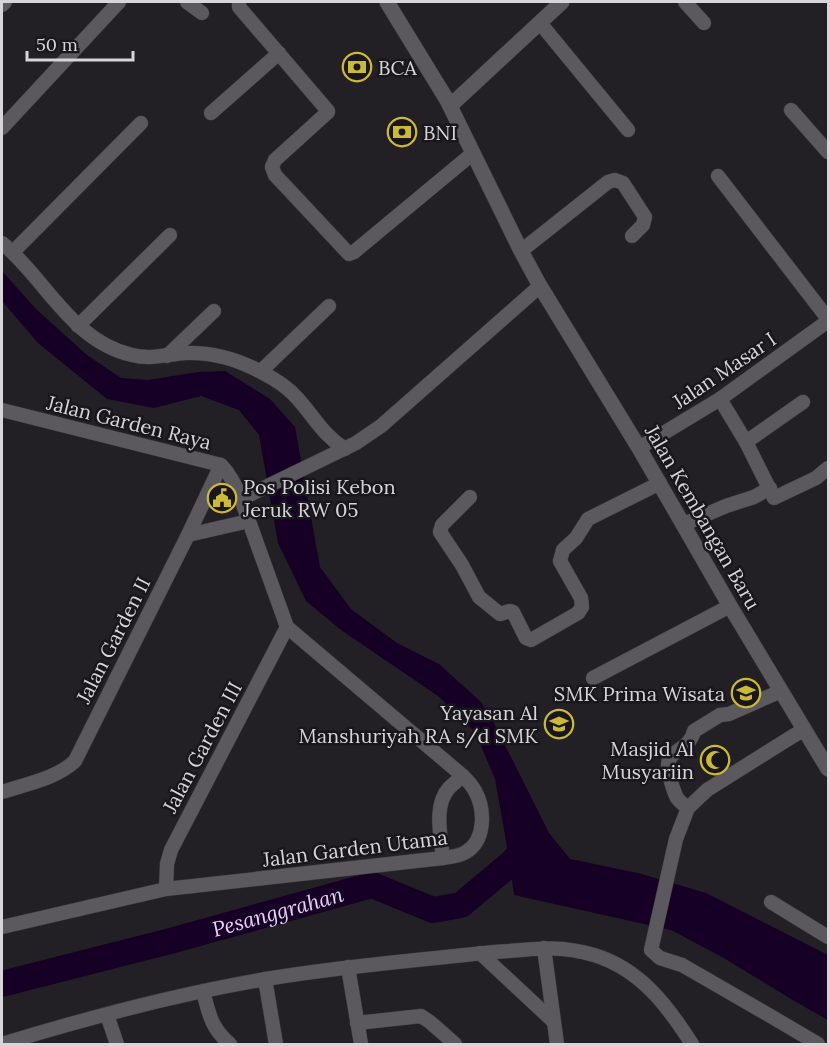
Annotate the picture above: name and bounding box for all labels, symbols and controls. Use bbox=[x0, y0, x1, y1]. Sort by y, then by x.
scale bar bbox=[27, 24, 134, 62]
text: 50 m bbox=[36, 33, 78, 56]
bank icon: BCA bbox=[341, 51, 373, 83]
place label: BCA bbox=[378, 55, 417, 80]
bank icon: BNI bbox=[386, 116, 418, 148]
place label: BNI bbox=[423, 120, 457, 145]
street label: Jalan Masar I bbox=[667, 326, 781, 414]
street label: Jalan Garden Raya bbox=[43, 389, 214, 455]
street label: Jalan Kembangan Baru bbox=[639, 419, 766, 614]
place label: Pos Polisi Kebon Jeruk RW 05 bbox=[242, 474, 396, 522]
public building icon: Pos Polisi Kebon Jeruk RW 05 bbox=[206, 482, 238, 514]
street label: Jalan Garden II bbox=[70, 573, 156, 708]
street label: Jalan Garden III bbox=[156, 677, 247, 818]
school or university icon: SMK Prima Wisata bbox=[730, 677, 762, 709]
place label: SMK Prima Wisata bbox=[554, 681, 725, 706]
place label: Yayasan Al Manshuriyah RA s/d SMK bbox=[298, 700, 538, 749]
school or university icon: Yayasan Al Manshuriyah RA s/d SMK bbox=[543, 708, 575, 740]
place label: Masjid Al Musyariin bbox=[602, 736, 694, 784]
mosque icon: Masjid Al Musyariin bbox=[699, 744, 731, 776]
street label: Jalan Garden Utama bbox=[260, 824, 449, 872]
water label: Pesanggrahan bbox=[209, 880, 346, 942]

